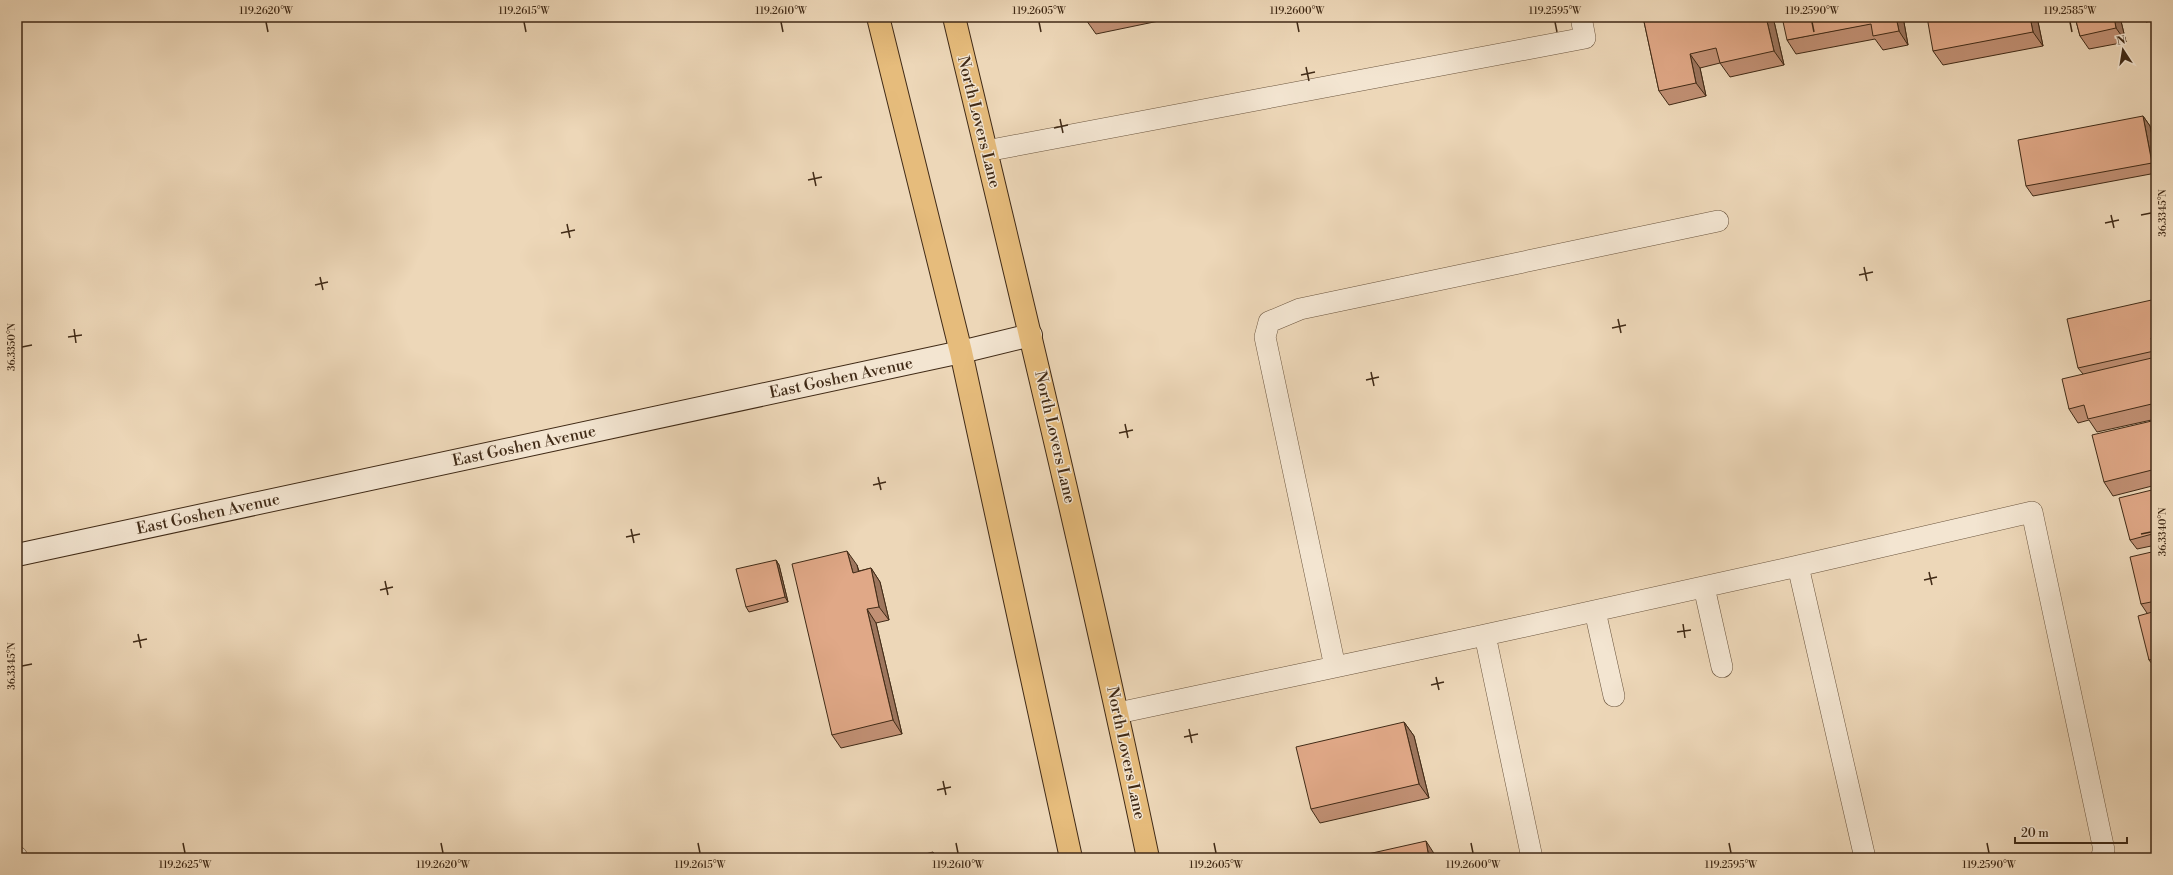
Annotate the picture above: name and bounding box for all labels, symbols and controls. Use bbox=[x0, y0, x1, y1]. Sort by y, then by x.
text: 119.2620°W bbox=[239, 5, 294, 17]
text: 119.2615°W bbox=[499, 5, 550, 17]
text: 119.2610°W bbox=[755, 5, 808, 17]
text: 119.2605°W bbox=[1012, 5, 1067, 17]
text: 119.2600°W bbox=[1270, 5, 1325, 17]
text: 119.2595°W bbox=[1529, 5, 1582, 17]
text: 119.2590°W bbox=[1785, 5, 1840, 17]
text: 119.2585°W bbox=[2044, 5, 2097, 17]
north arrow bbox=[2103, 30, 2143, 70]
text: N bbox=[2115, 33, 2127, 49]
street label: North Lovers Lane bbox=[953, 54, 1005, 190]
text: 36.3345°N bbox=[2157, 189, 2169, 237]
text: 36.3350°N bbox=[6, 322, 18, 371]
street label: East Goshen Avenue bbox=[767, 353, 915, 403]
street label: North Lovers Lane bbox=[1030, 369, 1080, 505]
street label: East Goshen Avenue bbox=[450, 421, 598, 471]
street label: East Goshen Avenue bbox=[134, 489, 282, 539]
text: 36.3340°N bbox=[2157, 507, 2169, 556]
text: 36.3345°N bbox=[6, 642, 18, 690]
street label: North Lovers Lane bbox=[1102, 685, 1150, 821]
scale bar bbox=[2015, 819, 2127, 845]
text: 20 m bbox=[2021, 826, 2049, 841]
text: 119.2625°W bbox=[159, 859, 212, 871]
text: 119.2620°W bbox=[416, 859, 471, 871]
text: 119.2615°W bbox=[675, 859, 726, 871]
text: 119.2610°W bbox=[932, 859, 985, 871]
text: 119.2605°W bbox=[1189, 859, 1244, 871]
text: 119.2600°W bbox=[1446, 859, 1501, 871]
text: 119.2595°W bbox=[1705, 859, 1758, 871]
text: 119.2590°W bbox=[1962, 859, 2017, 871]

